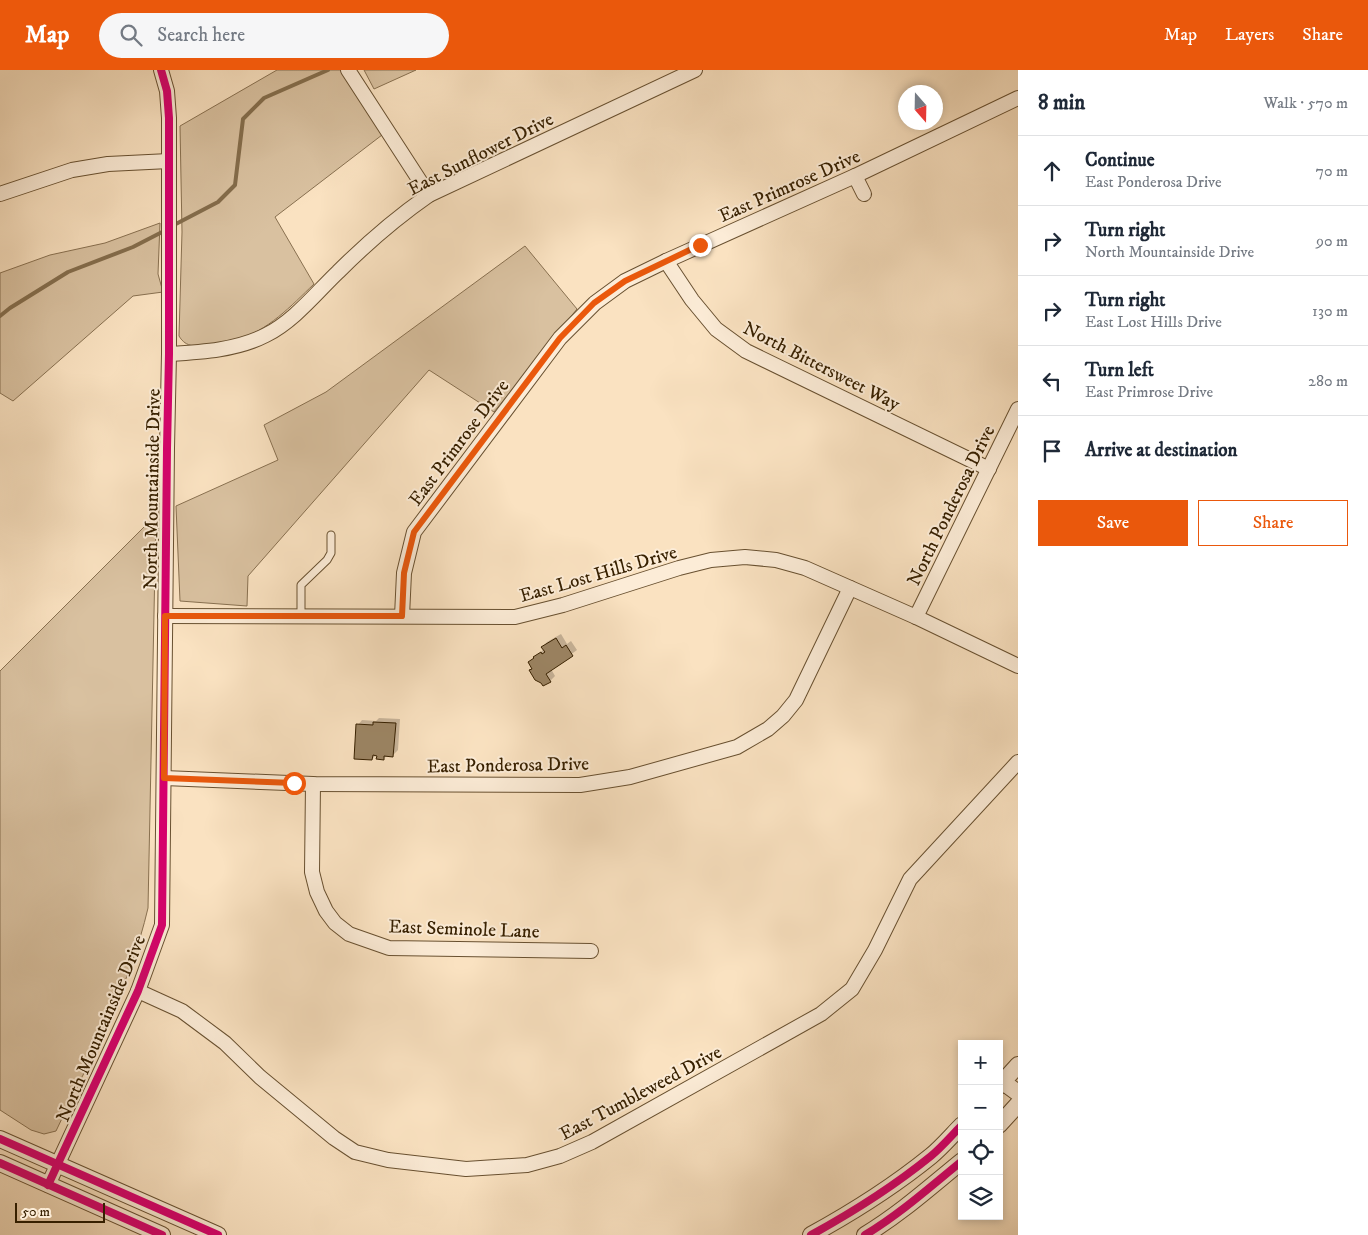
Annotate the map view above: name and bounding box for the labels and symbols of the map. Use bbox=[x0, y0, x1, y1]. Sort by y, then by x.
north arrow bbox=[898, 85, 943, 130]
street label: East Sunflower Drive bbox=[404, 108, 558, 201]
street label: East Primrose Drive bbox=[715, 145, 864, 228]
route end bbox=[689, 234, 712, 257]
street label: North Bittersweet Way bbox=[739, 317, 905, 416]
street label: East Primrose Drive bbox=[404, 375, 514, 511]
street label: North Mountainside Drive bbox=[139, 388, 166, 590]
street label: North Ponderosa Drive bbox=[902, 421, 1000, 590]
street label: East Lost Hills Drive bbox=[517, 541, 680, 608]
street label: East Ponderosa Drive bbox=[427, 753, 589, 778]
route start bbox=[283, 772, 306, 795]
street label: East Seminole Lane bbox=[388, 915, 540, 944]
street label: North Mountainside Drive bbox=[52, 932, 151, 1126]
street label: East Tumbleweed Drive bbox=[556, 1041, 726, 1146]
scale bar bbox=[15, 1200, 105, 1223]

